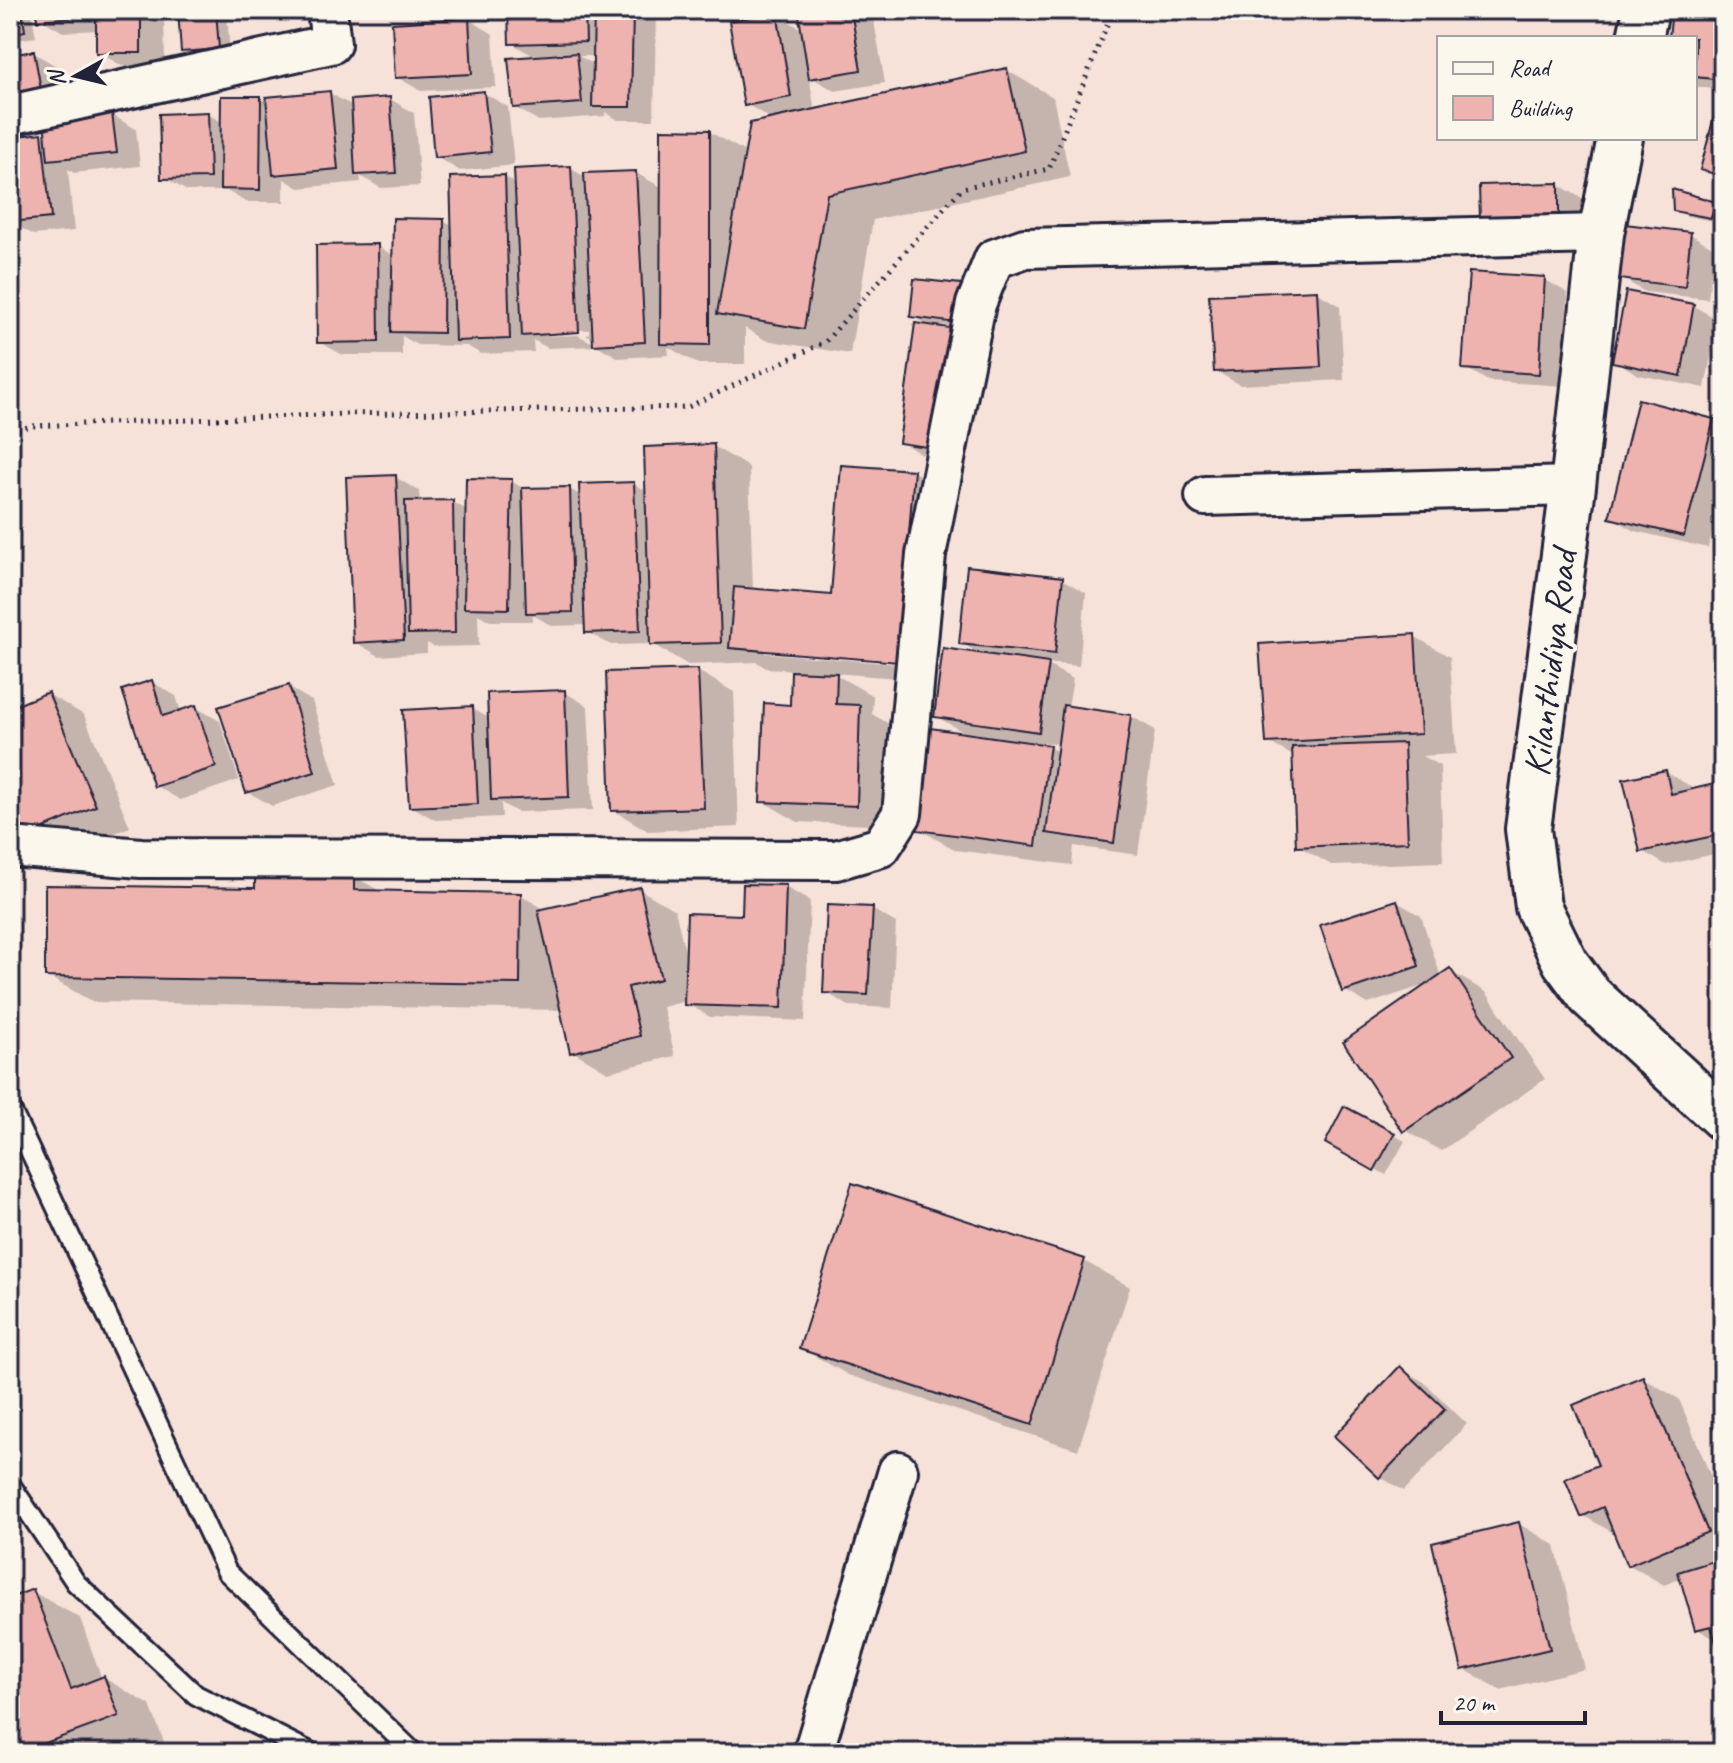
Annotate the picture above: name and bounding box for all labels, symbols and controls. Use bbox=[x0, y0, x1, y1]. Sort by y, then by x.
north arrow bbox=[36, 36, 116, 116]
legend bbox=[1437, 36, 1697, 140]
text: Road bbox=[1509, 53, 1553, 83]
text: N bbox=[42, 67, 72, 87]
text: Building bbox=[1509, 93, 1574, 123]
street label: Kilanthidiya Road bbox=[1513, 542, 1588, 778]
scale bar bbox=[1441, 1675, 1585, 1725]
text: 20 m bbox=[1453, 1688, 1496, 1718]

